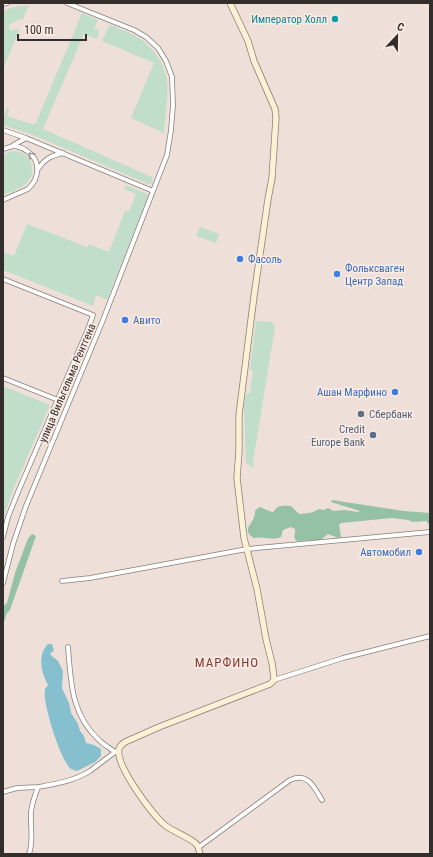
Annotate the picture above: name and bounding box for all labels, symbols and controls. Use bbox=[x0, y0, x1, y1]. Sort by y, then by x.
place label: Император Холл bbox=[251, 13, 327, 26]
marker: Император Холл bbox=[330, 14, 340, 24]
scale bar bbox=[18, 16, 86, 42]
north arrow bbox=[377, 16, 417, 56]
text: С bbox=[395, 20, 406, 34]
text: 100 m bbox=[24, 23, 54, 37]
one-way arrow bbox=[28, 152, 35, 160]
place label: Фасоль bbox=[248, 253, 282, 266]
marker: Фасоль bbox=[235, 254, 245, 264]
place label: Фольксваген Центр Запад bbox=[345, 262, 405, 288]
marker: Фольксваген Центр Запад bbox=[332, 269, 342, 279]
place label: Авито bbox=[133, 314, 161, 327]
marker: Авито bbox=[120, 315, 130, 325]
street label: улица Вильгельма Рентгена bbox=[36, 322, 98, 445]
place label: Ашан Марфино bbox=[317, 386, 387, 399]
marker: Ашан Марфино bbox=[390, 387, 400, 397]
place label: Сбербанк bbox=[369, 408, 413, 421]
marker: Сбербанк bbox=[356, 409, 366, 419]
place label: Credit Europe Bank bbox=[311, 423, 365, 449]
marker: Credit Europe Bank bbox=[368, 430, 378, 440]
place label: Автомобил bbox=[360, 546, 411, 559]
marker: Автомобил bbox=[414, 547, 424, 557]
district label: МАРФИНО bbox=[195, 655, 259, 670]

